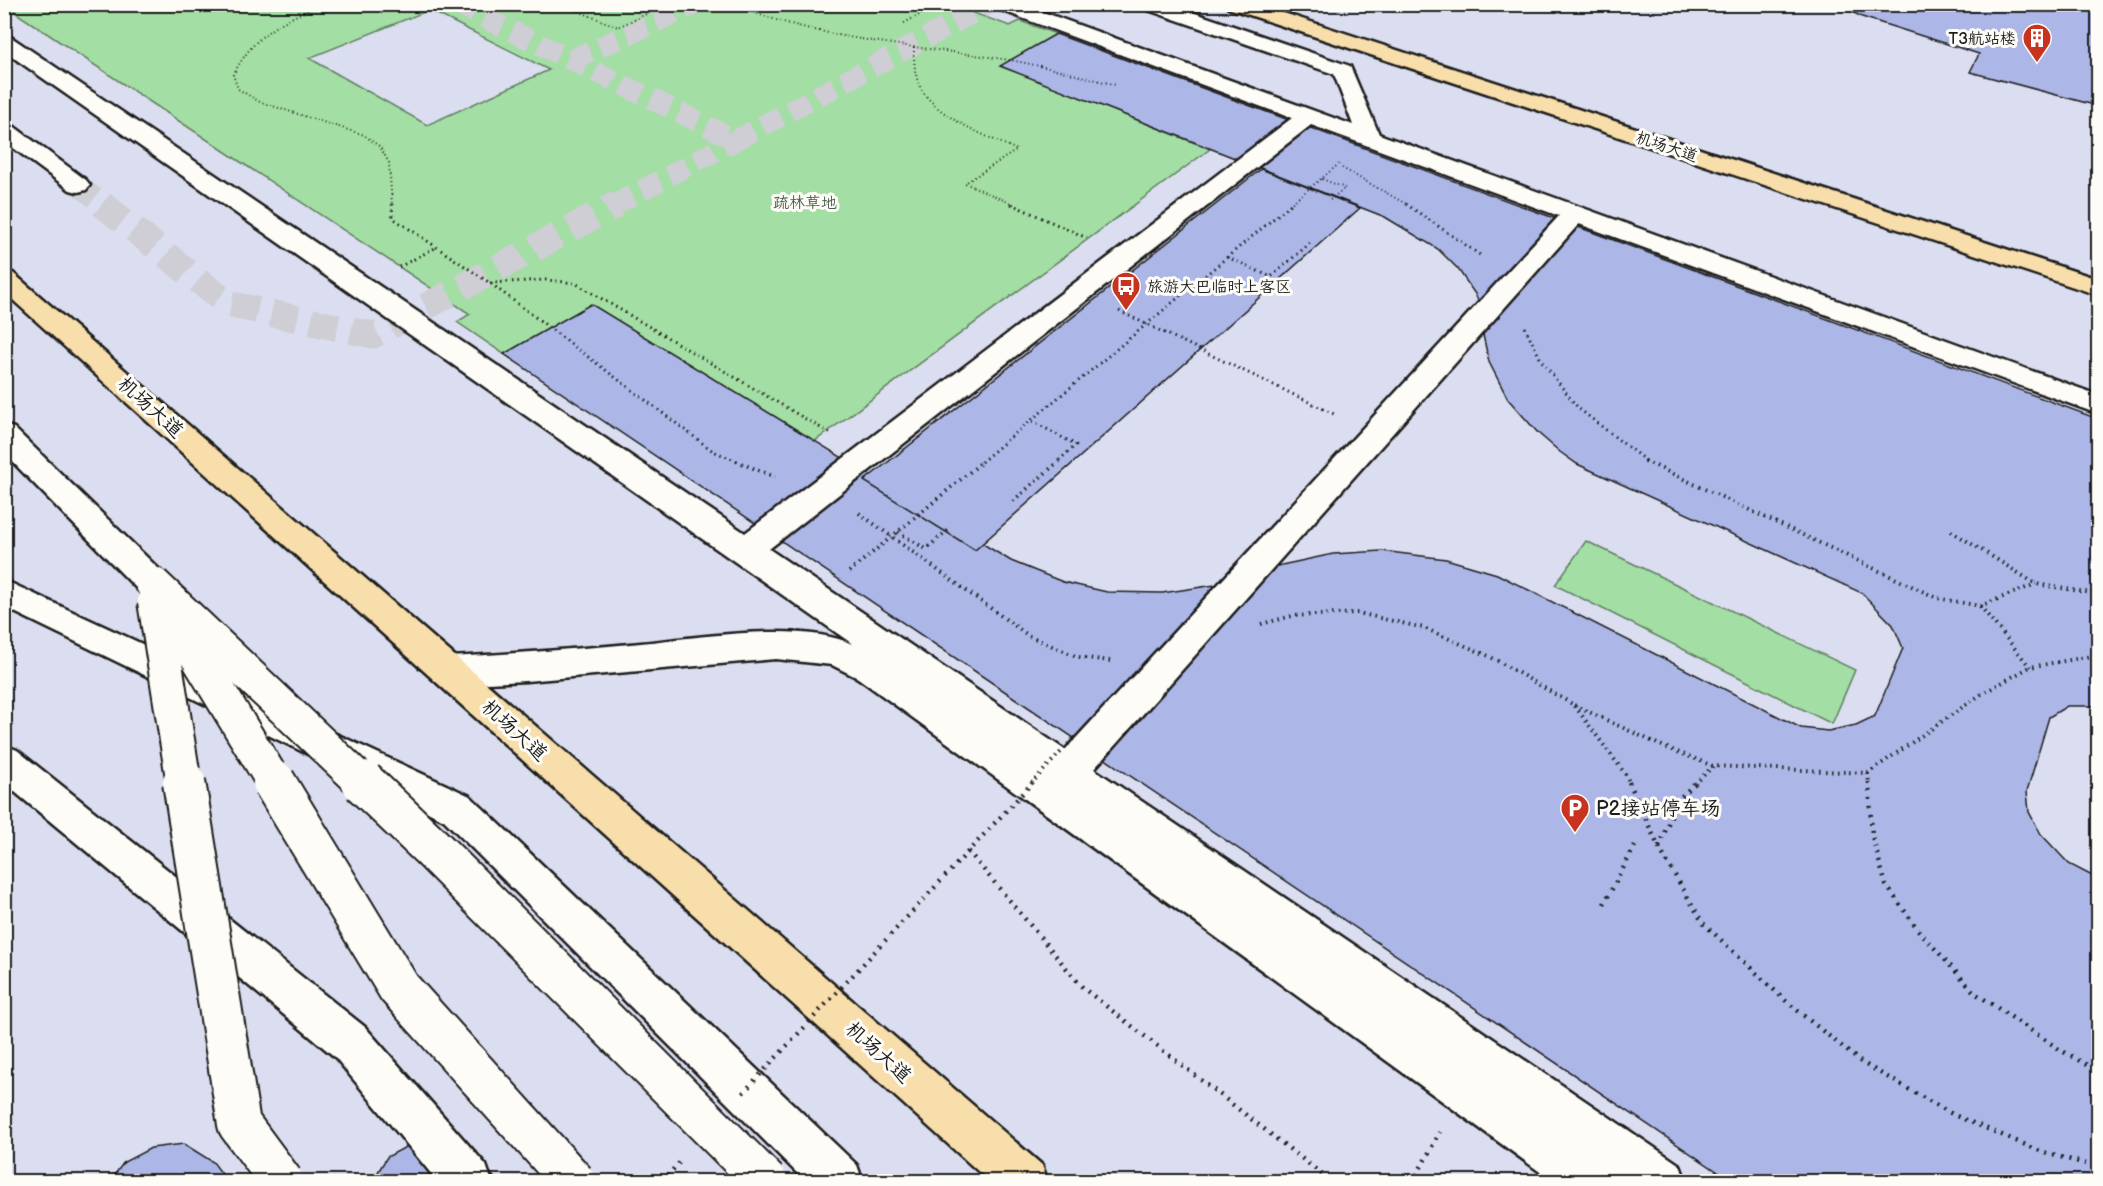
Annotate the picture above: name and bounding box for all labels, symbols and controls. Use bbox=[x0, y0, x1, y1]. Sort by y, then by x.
building icon: T3航站楼 bbox=[2021, 22, 2053, 64]
place label: T3航站楼 bbox=[1949, 30, 2016, 49]
street label: 机场大道 bbox=[1633, 129, 1700, 166]
park label: 疏林草地 bbox=[773, 194, 837, 213]
bus stop icon: 旅游大巴临时上客区 bbox=[1110, 270, 1142, 312]
place label: 旅游大巴临时上客区 bbox=[1147, 278, 1291, 297]
street label: 机场大道 bbox=[113, 372, 188, 443]
street label: 机场大道 bbox=[477, 695, 552, 766]
parking icon: P2接站停车场 bbox=[1559, 792, 1591, 834]
place label: P2接站停车场 bbox=[1596, 797, 1720, 821]
street label: 机场大道 bbox=[841, 1017, 916, 1088]

